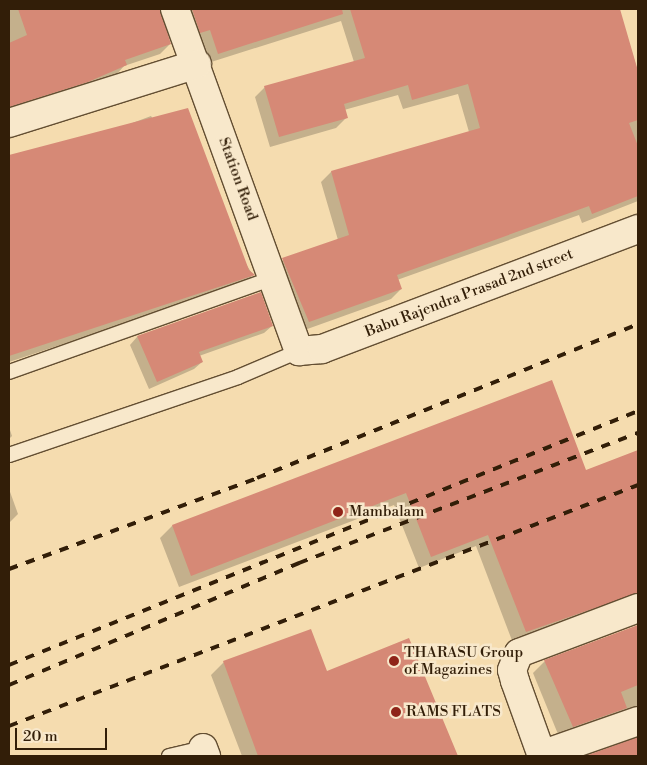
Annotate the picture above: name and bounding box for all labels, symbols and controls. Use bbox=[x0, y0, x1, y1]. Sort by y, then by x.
street label: Station Road bbox=[215, 135, 261, 223]
street label: Babu Rajendra Prasad 2nd street bbox=[362, 245, 576, 341]
place label: Mambalam bbox=[349, 503, 424, 521]
marker: Mambalam bbox=[331, 505, 345, 519]
place label: THARASU Group of Magazines bbox=[404, 643, 523, 678]
marker: THARASU Group of Magazines bbox=[388, 655, 400, 667]
place label: RAMS FLATS bbox=[406, 703, 501, 721]
marker: RAMS FLATS bbox=[390, 706, 402, 718]
scale bar bbox=[18, 718, 110, 750]
text: 20 m bbox=[23, 727, 58, 746]

